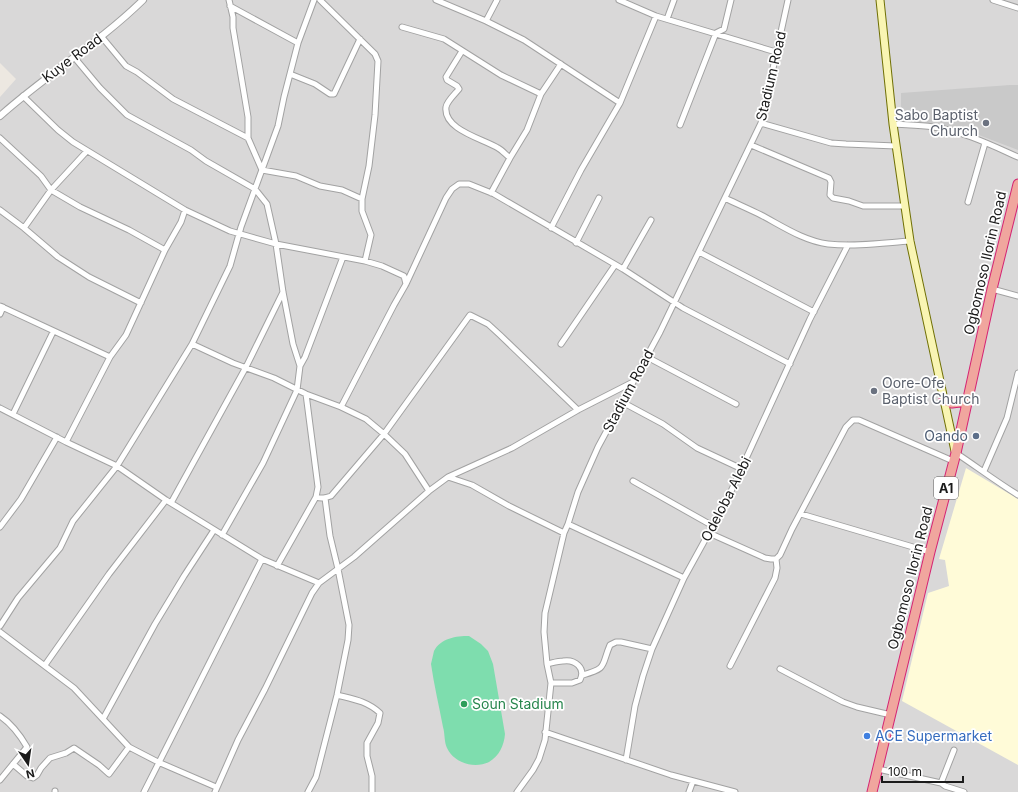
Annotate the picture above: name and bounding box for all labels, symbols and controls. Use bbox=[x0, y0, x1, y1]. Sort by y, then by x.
street label: Stadium Road bbox=[752, 29, 789, 122]
street label: Kuye Road bbox=[38, 30, 105, 86]
place label: Sabo Baptist Church bbox=[895, 106, 978, 139]
marker: Sabo Baptist Church bbox=[981, 118, 991, 128]
street label: Ogbomoso Ilorin Road bbox=[960, 189, 1009, 336]
street label: Stadium Road bbox=[599, 346, 657, 435]
place label: Oore-Ofe Baptist Church bbox=[882, 374, 980, 407]
marker: Oore-Ofe Baptist Church bbox=[869, 386, 879, 396]
place label: Oando bbox=[924, 427, 968, 444]
marker: Oando bbox=[971, 431, 981, 441]
street label: Odeloba Alebi bbox=[697, 454, 754, 544]
road number: A1 bbox=[934, 477, 958, 499]
street label: Ogbomoso Ilorin Road bbox=[883, 504, 936, 651]
place label: Soun Stadium bbox=[472, 695, 564, 712]
marker: Soun Stadium bbox=[459, 699, 469, 709]
place label: ACE Supermarket bbox=[875, 727, 992, 744]
marker: ACE Supermarket bbox=[862, 731, 872, 741]
north arrow bbox=[8, 744, 48, 784]
scale bar bbox=[882, 758, 963, 784]
text: 100 m bbox=[888, 764, 922, 779]
text: N bbox=[25, 766, 36, 782]

